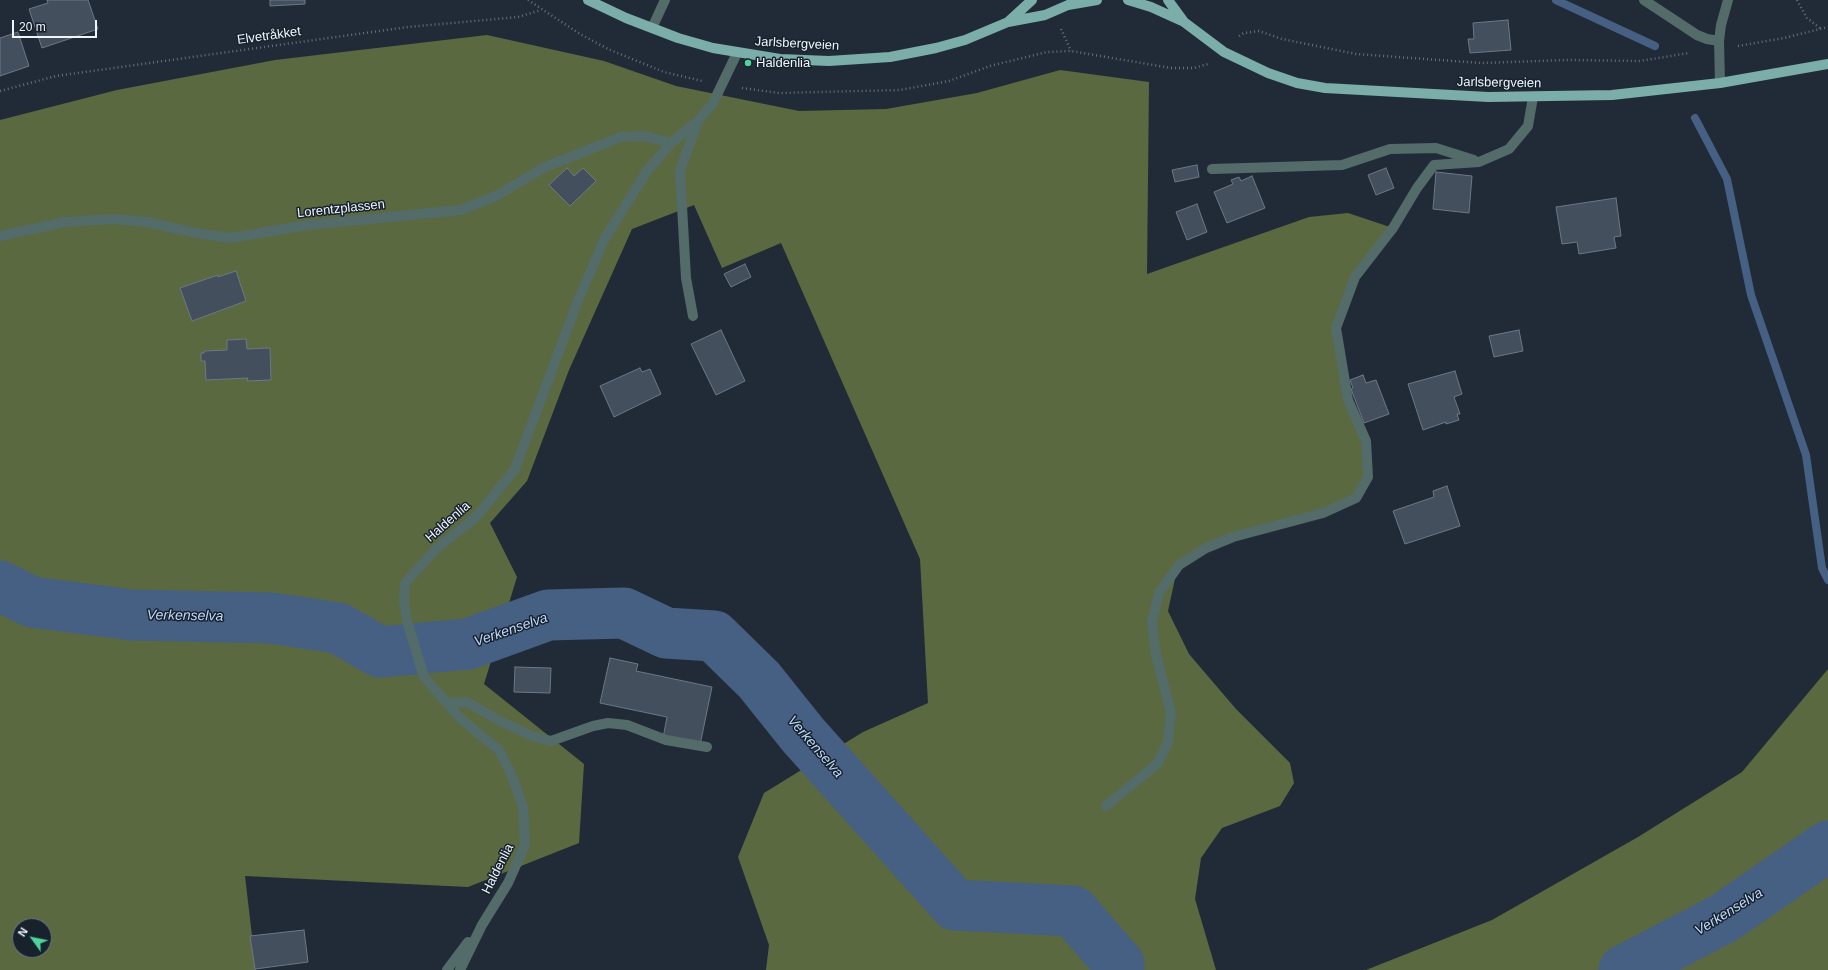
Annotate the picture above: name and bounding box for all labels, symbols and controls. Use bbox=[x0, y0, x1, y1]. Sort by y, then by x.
scale bar bbox=[14, 12, 99, 38]
text: 20 m bbox=[19, 20, 46, 34]
street label: Elvetråkket bbox=[236, 24, 302, 48]
street label: Jarlsbergveien bbox=[754, 34, 840, 54]
place label: Haldenlia bbox=[756, 55, 810, 71]
marker: Haldenlia bbox=[743, 58, 753, 68]
street label: Jarlsbergveien bbox=[1457, 74, 1541, 92]
street label: Lorentzplassen bbox=[296, 197, 386, 221]
street label: Haldenlia bbox=[422, 498, 474, 546]
water label: Verkenselva bbox=[147, 607, 223, 625]
water label: Verkenselva bbox=[472, 610, 550, 650]
water label: Verkenselva bbox=[784, 713, 846, 781]
street label: Haldenlia bbox=[479, 841, 517, 897]
water label: Verkenselva bbox=[1692, 885, 1766, 939]
north arrow bbox=[12, 918, 52, 958]
text: N bbox=[16, 925, 30, 939]

